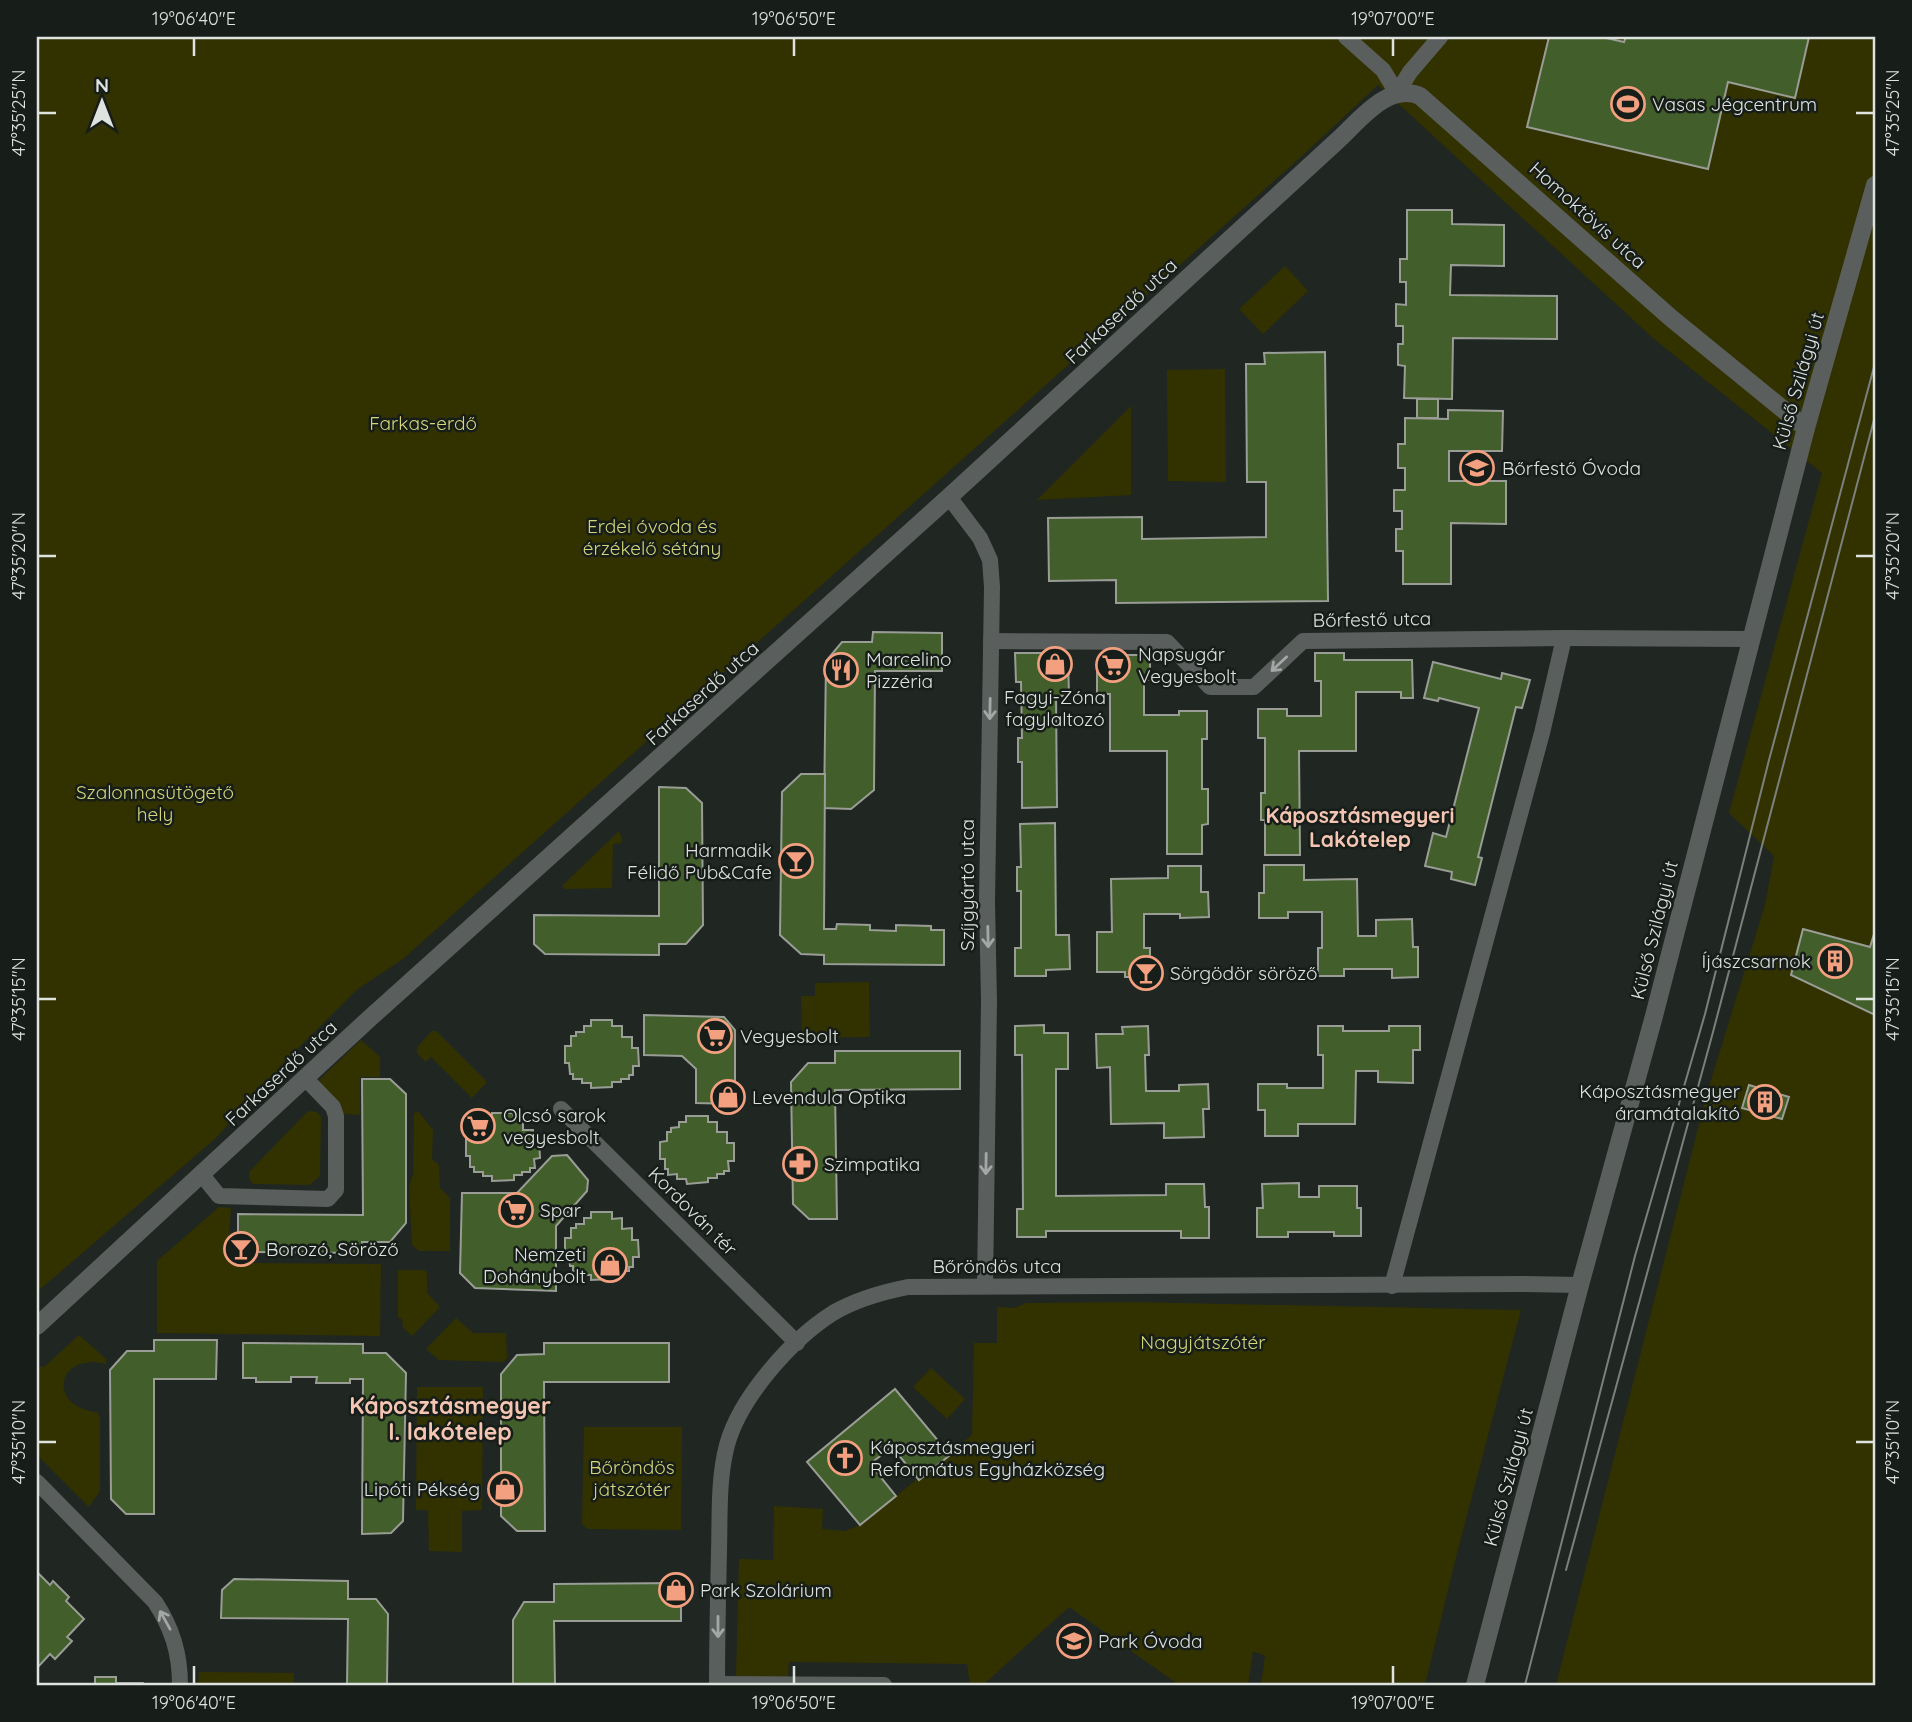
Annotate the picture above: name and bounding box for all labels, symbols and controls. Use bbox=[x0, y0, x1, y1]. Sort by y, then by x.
text: 19°06'40"E bbox=[152, 7, 236, 30]
text: 19°06'50"E bbox=[752, 7, 836, 30]
text: 19°07'00"E bbox=[1351, 7, 1435, 30]
north arrow bbox=[66, 66, 136, 136]
text: 47°35'25"N bbox=[7, 70, 30, 156]
text: 47°35'25"N bbox=[1881, 70, 1904, 156]
text: N bbox=[95, 73, 109, 97]
sports icon: Vasas Jégcentrum bbox=[1609, 85, 1647, 123]
place label: Vasas Jégcentrum bbox=[1652, 92, 1817, 116]
street label: Homoktövis utca bbox=[1525, 156, 1651, 274]
street label: Farkaserdő utca bbox=[1060, 253, 1182, 369]
street label: Külső Szilágyi út bbox=[1767, 309, 1829, 453]
park label: Farkas-erdő bbox=[369, 411, 477, 435]
school or university icon: Bőrfestő Óvoda bbox=[1458, 449, 1496, 487]
place label: Bőrfestő Óvoda bbox=[1502, 456, 1641, 480]
text: 47°35'20"N bbox=[7, 512, 30, 600]
text: 47°35'20"N bbox=[1881, 512, 1904, 600]
park label: Erdei óvoda és érzékelő sétány bbox=[583, 514, 721, 560]
street label: Bőrfestő utca bbox=[1313, 606, 1431, 632]
street label: Farkaserdő utca bbox=[640, 636, 764, 750]
place label: Napsugár Vegyesbolt bbox=[1138, 642, 1237, 688]
shop icon: Fagyi-Zóna fagylaltozó bbox=[1036, 645, 1074, 683]
supermarket icon: Napsugár Vegyesbolt bbox=[1094, 646, 1132, 684]
place label: Marcelino Pizzéria bbox=[866, 647, 952, 693]
restaurant icon: Marcelino Pizzéria bbox=[822, 651, 860, 689]
one-way arrow bbox=[1271, 655, 1288, 672]
place label: Fagyi-Zóna fagylaltozó bbox=[1004, 685, 1106, 731]
one-way arrow bbox=[983, 698, 997, 721]
park label: Szalonnasütögető hely bbox=[76, 780, 234, 826]
district label: Káposztásmegyeri Lakótelep bbox=[1265, 802, 1455, 852]
street label: Szíjgyártó utca bbox=[955, 819, 979, 951]
place label: Harmadik Félidő Pub&Cafe bbox=[627, 838, 772, 884]
bar icon: Harmadik Félidő Pub&Cafe bbox=[777, 842, 815, 880]
street label: Külső Szilágyi út bbox=[1625, 858, 1683, 1002]
one-way arrow bbox=[981, 925, 994, 948]
building icon: Íjászcsarnok bbox=[1816, 942, 1854, 980]
place label: Íjászcsarnok bbox=[1701, 949, 1811, 973]
bar icon: Sörgödör söröző bbox=[1127, 954, 1165, 992]
text: 47°35'15"N bbox=[7, 957, 30, 1041]
text: 47°35'15"N bbox=[1881, 957, 1904, 1041]
place label: Sörgödör söröző bbox=[1170, 961, 1318, 985]
street label: Farkaserdő utca bbox=[220, 1015, 342, 1131]
supermarket icon: Vegyesbolt bbox=[696, 1017, 734, 1055]
place label: Vegyesbolt bbox=[740, 1024, 839, 1048]
shop icon: Levendula Optika bbox=[709, 1078, 747, 1116]
place label: Káposztásmegyer áramátalakító bbox=[1579, 1079, 1741, 1125]
building icon: Káposztásmegyer áramátalakító bbox=[1746, 1083, 1784, 1121]
place label: Levendula Optika bbox=[752, 1085, 906, 1109]
place label: Olcsó sarok vegyesbolt bbox=[503, 1103, 606, 1149]
supermarket icon: Olcsó sarok vegyesbolt bbox=[459, 1107, 497, 1145]
pharmacy icon: Szimpatika bbox=[781, 1145, 819, 1183]
place label: Szimpatika bbox=[824, 1152, 920, 1176]
one-way arrow bbox=[979, 1153, 993, 1176]
street label: Kordován tér bbox=[644, 1162, 743, 1261]
supermarket icon: Spar bbox=[497, 1191, 535, 1229]
place label: Spar bbox=[540, 1198, 582, 1222]
bar icon: Borozó, Söröző bbox=[222, 1230, 260, 1268]
place label: Borozó, Söröző bbox=[266, 1237, 399, 1261]
place label: Nemzeti Dohánybolt bbox=[483, 1242, 586, 1288]
shop icon: Nemzeti Dohánybolt bbox=[591, 1246, 629, 1284]
street label: Bőröndös utca bbox=[932, 1254, 1062, 1278]
park label: Nagyjátszótér bbox=[1140, 1330, 1266, 1354]
district label: Káposztásmegyer I. lakótelep bbox=[349, 1391, 551, 1446]
text: 47°35'10"N bbox=[7, 1400, 30, 1484]
text: 47°35'10"N bbox=[1881, 1400, 1904, 1484]
street label: Külső Szilágyi út bbox=[1478, 1405, 1538, 1549]
place label: Káposztásmegyeri Református Egyházközség bbox=[870, 1435, 1105, 1481]
church icon: Káposztásmegyeri Református Egyházközség bbox=[826, 1439, 864, 1477]
park label: Bőröndös játszótér bbox=[589, 1455, 675, 1501]
shop icon: Lipóti Pékség bbox=[486, 1470, 524, 1508]
place label: Lipóti Pékség bbox=[364, 1477, 480, 1501]
shop icon: Park Szolárium bbox=[657, 1571, 695, 1609]
place label: Park Szolárium bbox=[700, 1578, 832, 1602]
one-way arrow bbox=[158, 1610, 172, 1630]
one-way arrow bbox=[711, 1615, 724, 1638]
school or university icon: Park Óvoda bbox=[1055, 1622, 1093, 1660]
place label: Park Óvoda bbox=[1098, 1629, 1202, 1653]
text: 19°06'40"E bbox=[152, 1691, 236, 1714]
text: 19°06'50"E bbox=[752, 1691, 836, 1714]
text: 19°07'00"E bbox=[1351, 1691, 1435, 1714]

